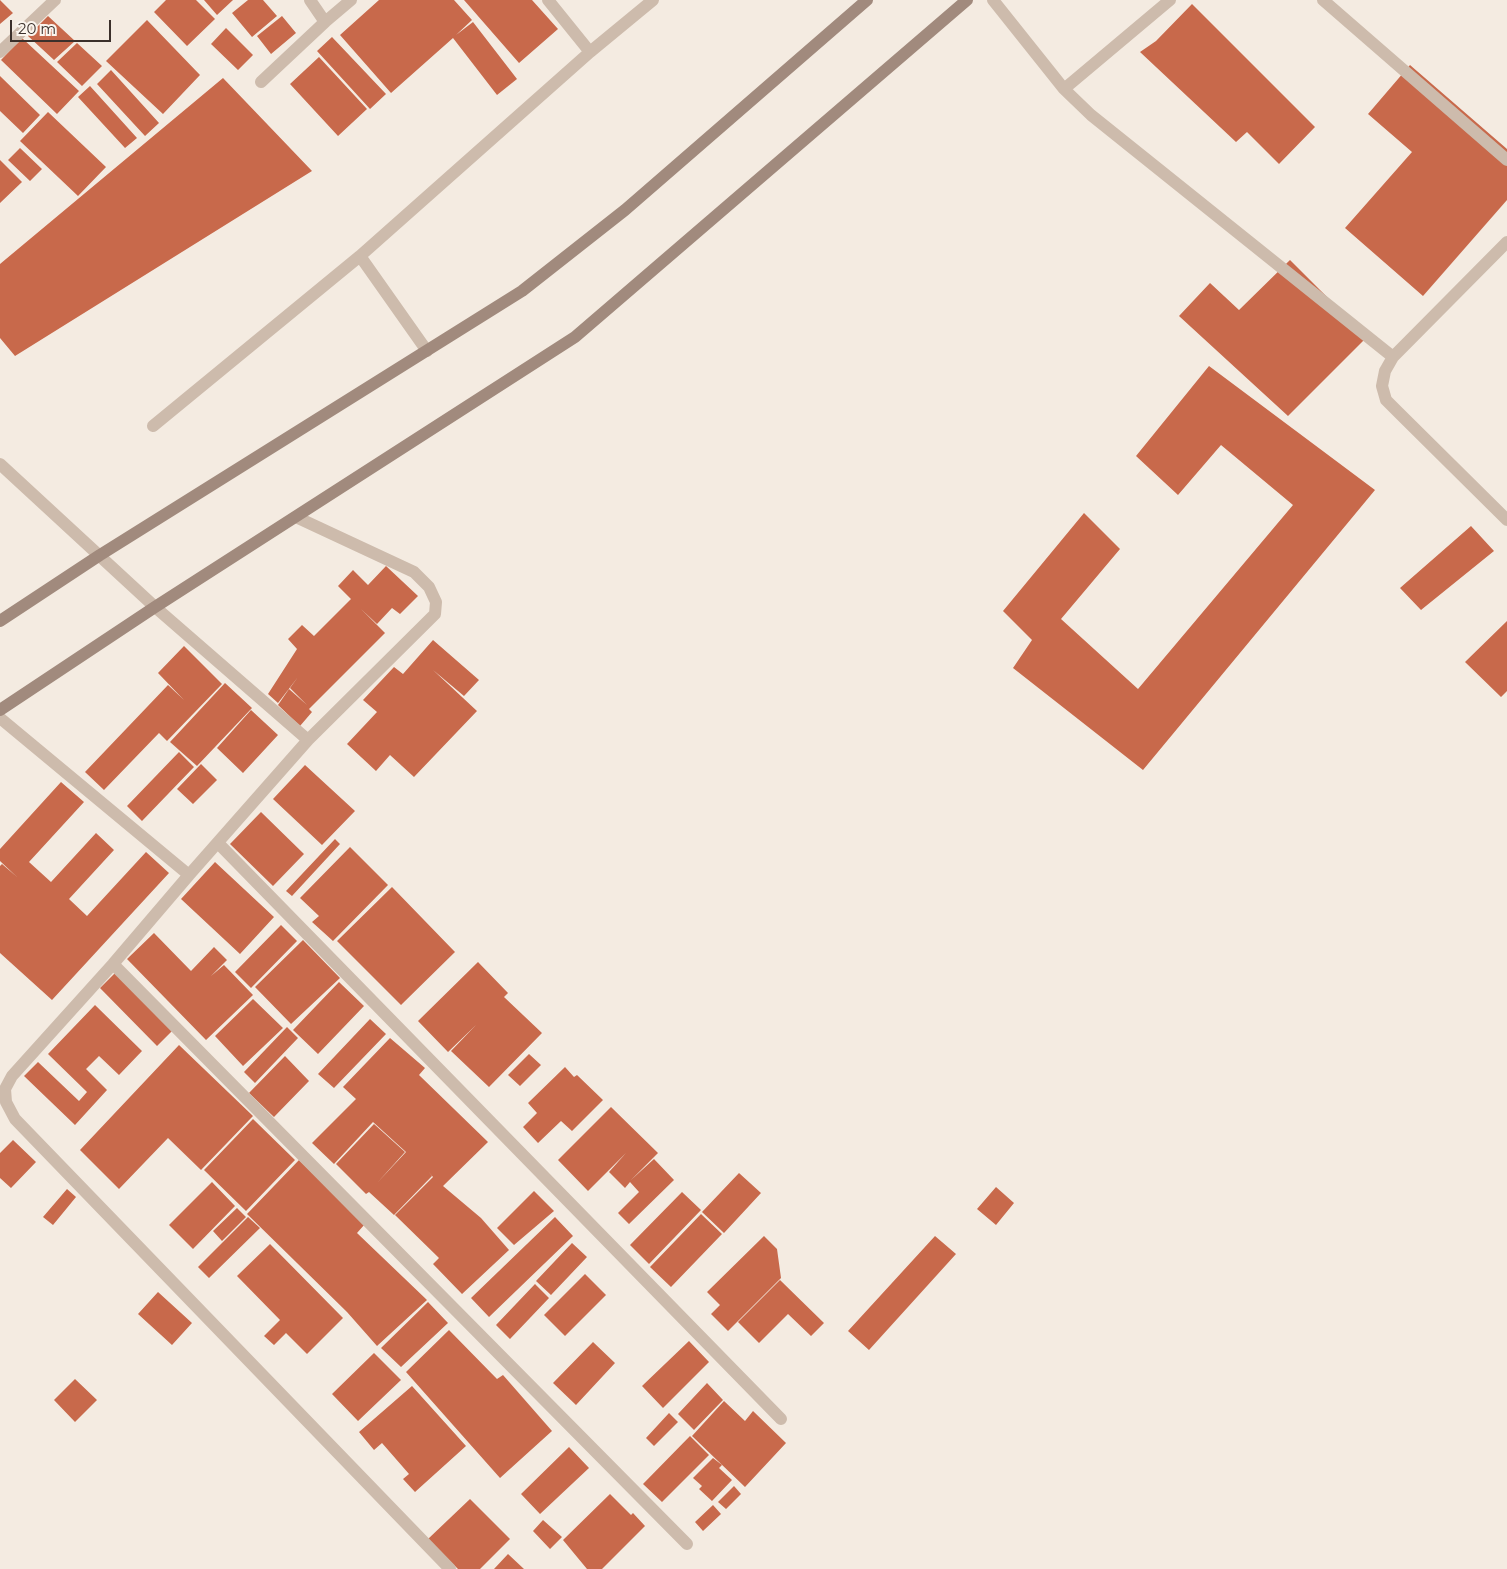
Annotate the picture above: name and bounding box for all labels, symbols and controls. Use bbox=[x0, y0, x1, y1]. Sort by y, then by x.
scale bar bbox=[12, 10, 114, 42]
text: 20 m bbox=[18, 19, 56, 38]

